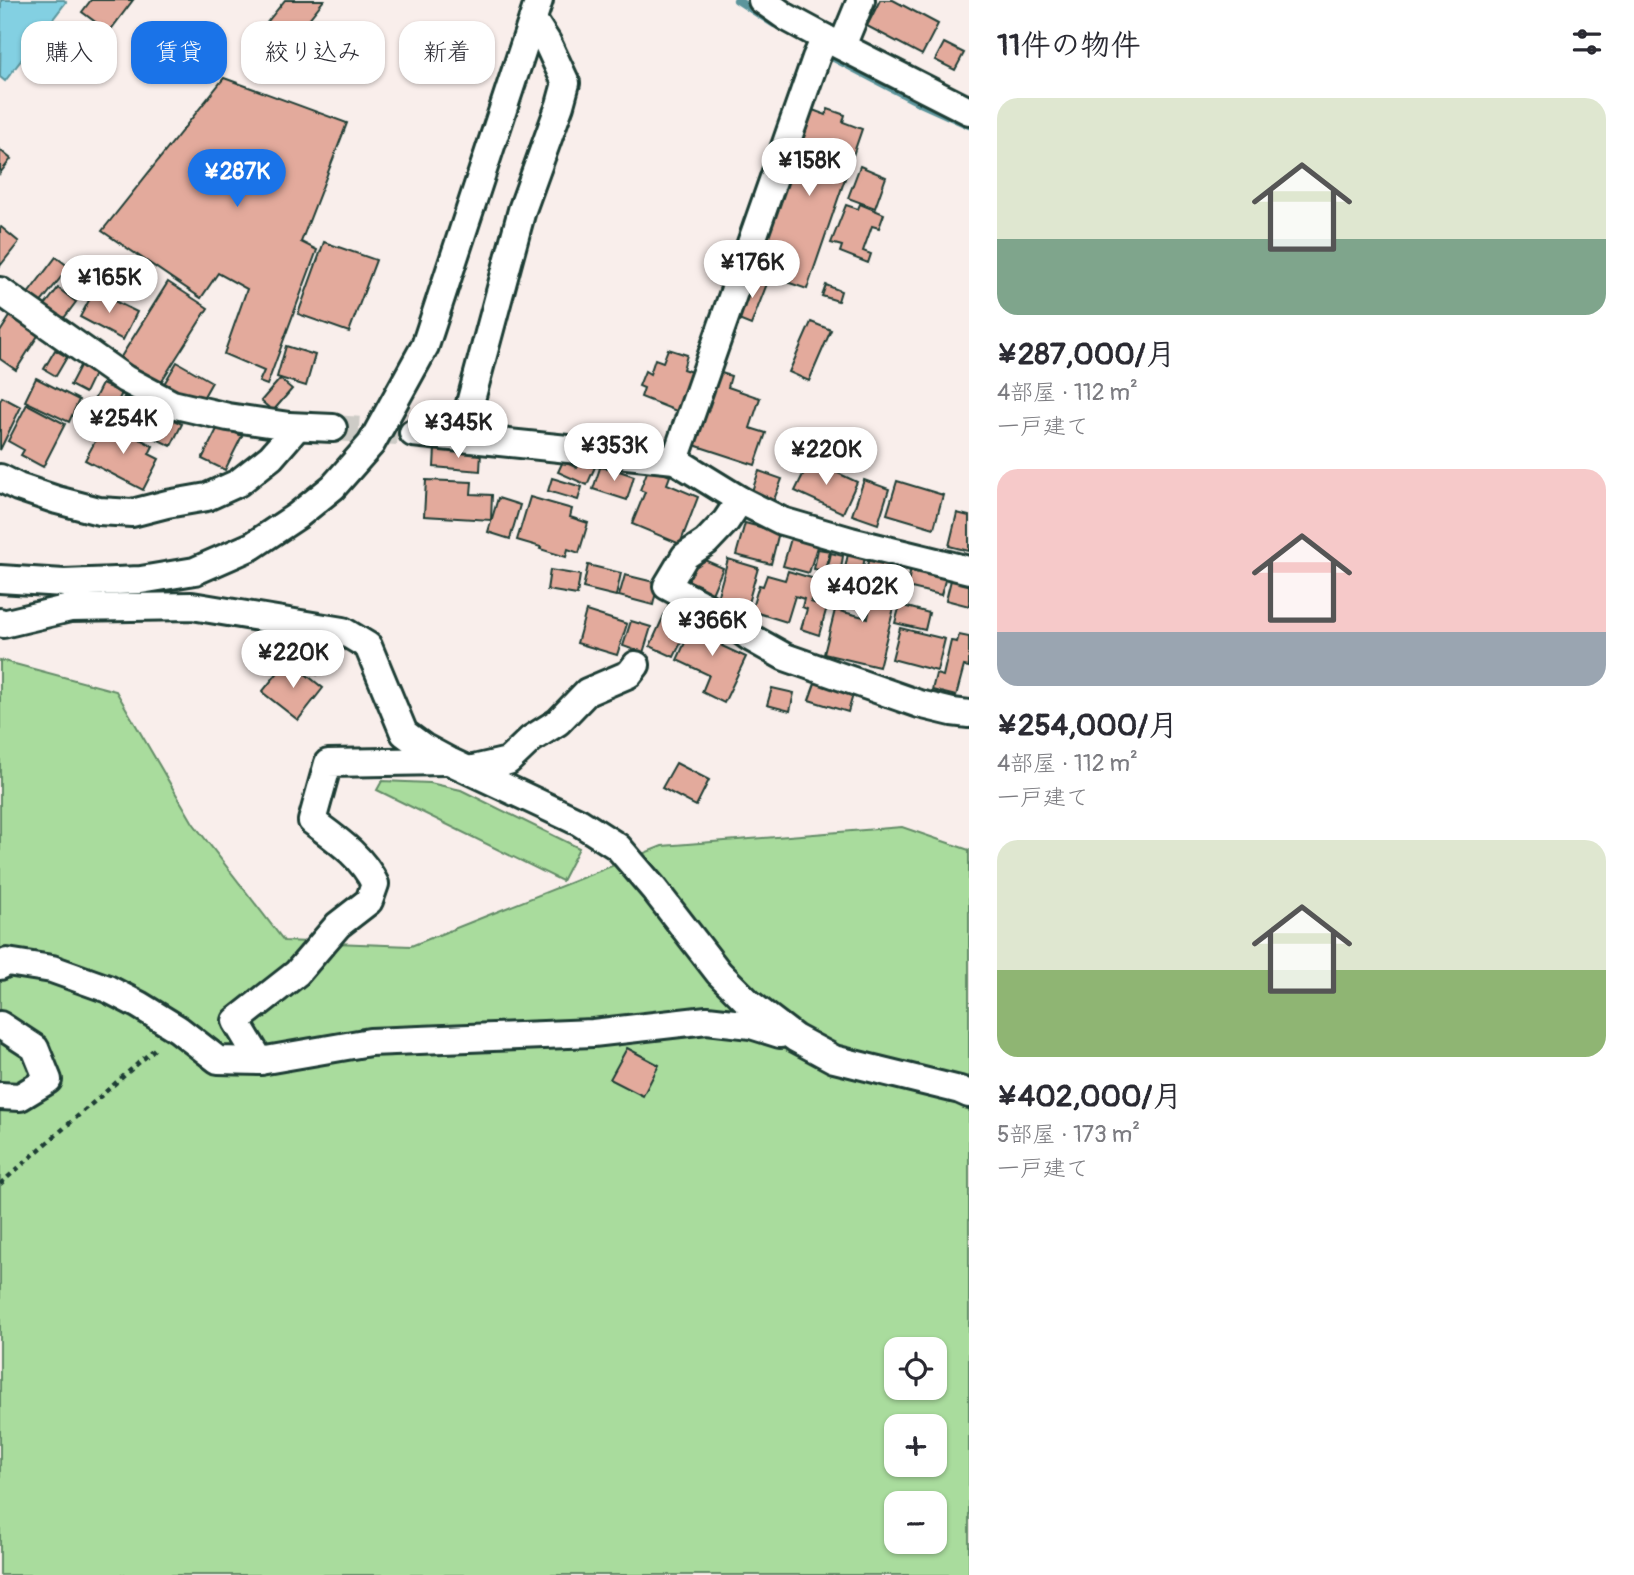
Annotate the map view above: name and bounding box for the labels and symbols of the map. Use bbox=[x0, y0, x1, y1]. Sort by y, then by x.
pin: ¥158K bbox=[760, 138, 858, 198]
pin: ¥287K bbox=[188, 150, 286, 209]
pin: ¥176K bbox=[703, 240, 801, 300]
pin: ¥165K bbox=[60, 256, 158, 315]
pin: ¥254K bbox=[74, 396, 172, 456]
pin: ¥345K bbox=[409, 400, 507, 460]
pin: ¥353K bbox=[565, 424, 663, 483]
pin: ¥220K bbox=[777, 428, 875, 487]
pin: ¥402K bbox=[813, 564, 911, 624]
pin: ¥366K bbox=[663, 598, 761, 658]
pin: ¥220K bbox=[244, 630, 342, 690]

